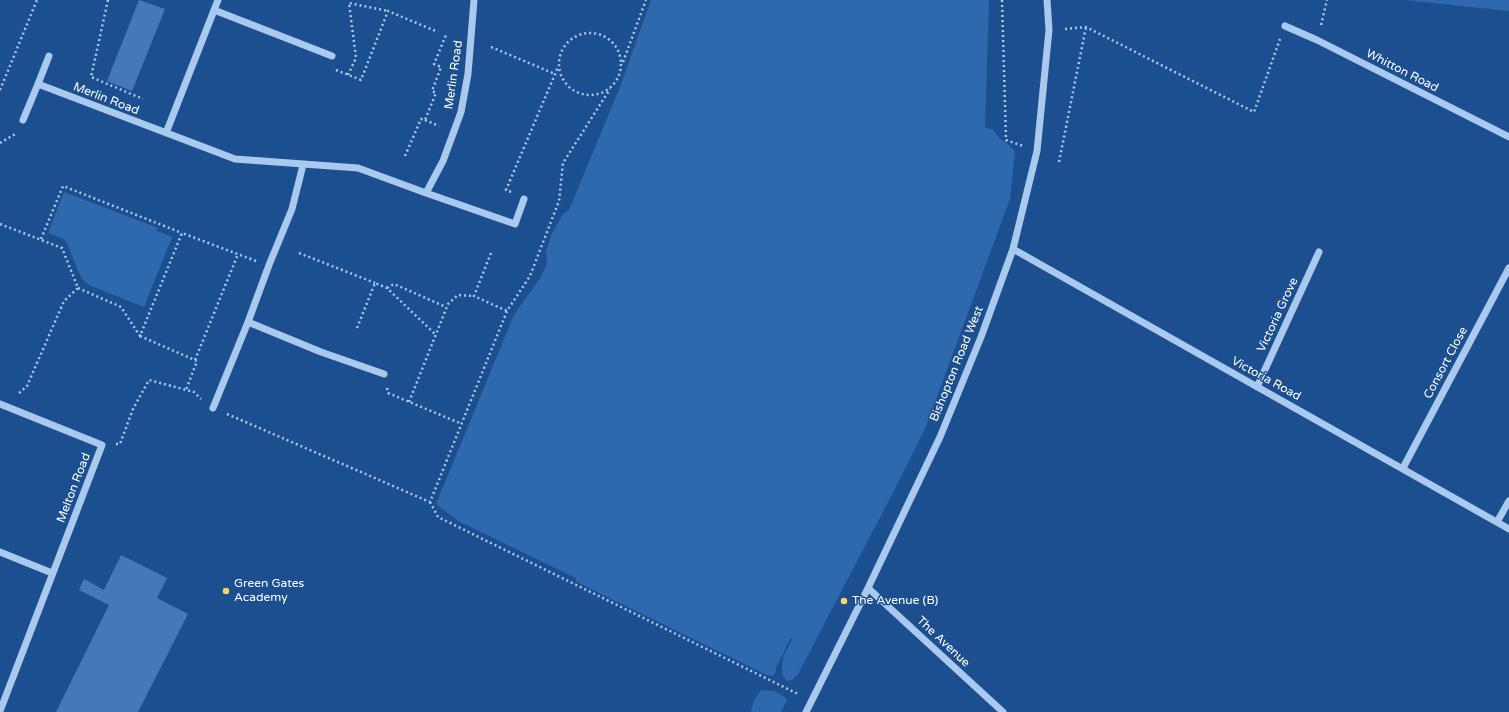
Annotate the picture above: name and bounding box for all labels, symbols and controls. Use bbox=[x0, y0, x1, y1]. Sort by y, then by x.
street label: Merlin Road bbox=[442, 40, 466, 110]
street label: Whitton Road bbox=[1363, 47, 1441, 95]
street label: Merlin Road bbox=[71, 80, 141, 118]
street label: Victoria Grove bbox=[1254, 275, 1302, 355]
street label: Bishopton Road West bbox=[927, 304, 987, 424]
street label: Consort Close bbox=[1421, 325, 1471, 401]
street label: Victoria Road bbox=[1229, 354, 1303, 404]
street label: Melton Road bbox=[54, 451, 94, 525]
place label: Green Gates Academy bbox=[234, 577, 304, 605]
marker: Green Gates Academy bbox=[221, 586, 231, 596]
place label: The Avenue (B) bbox=[852, 594, 938, 608]
marker: The Avenue (B) bbox=[839, 596, 849, 606]
street label: The Avenue bbox=[913, 614, 973, 670]

